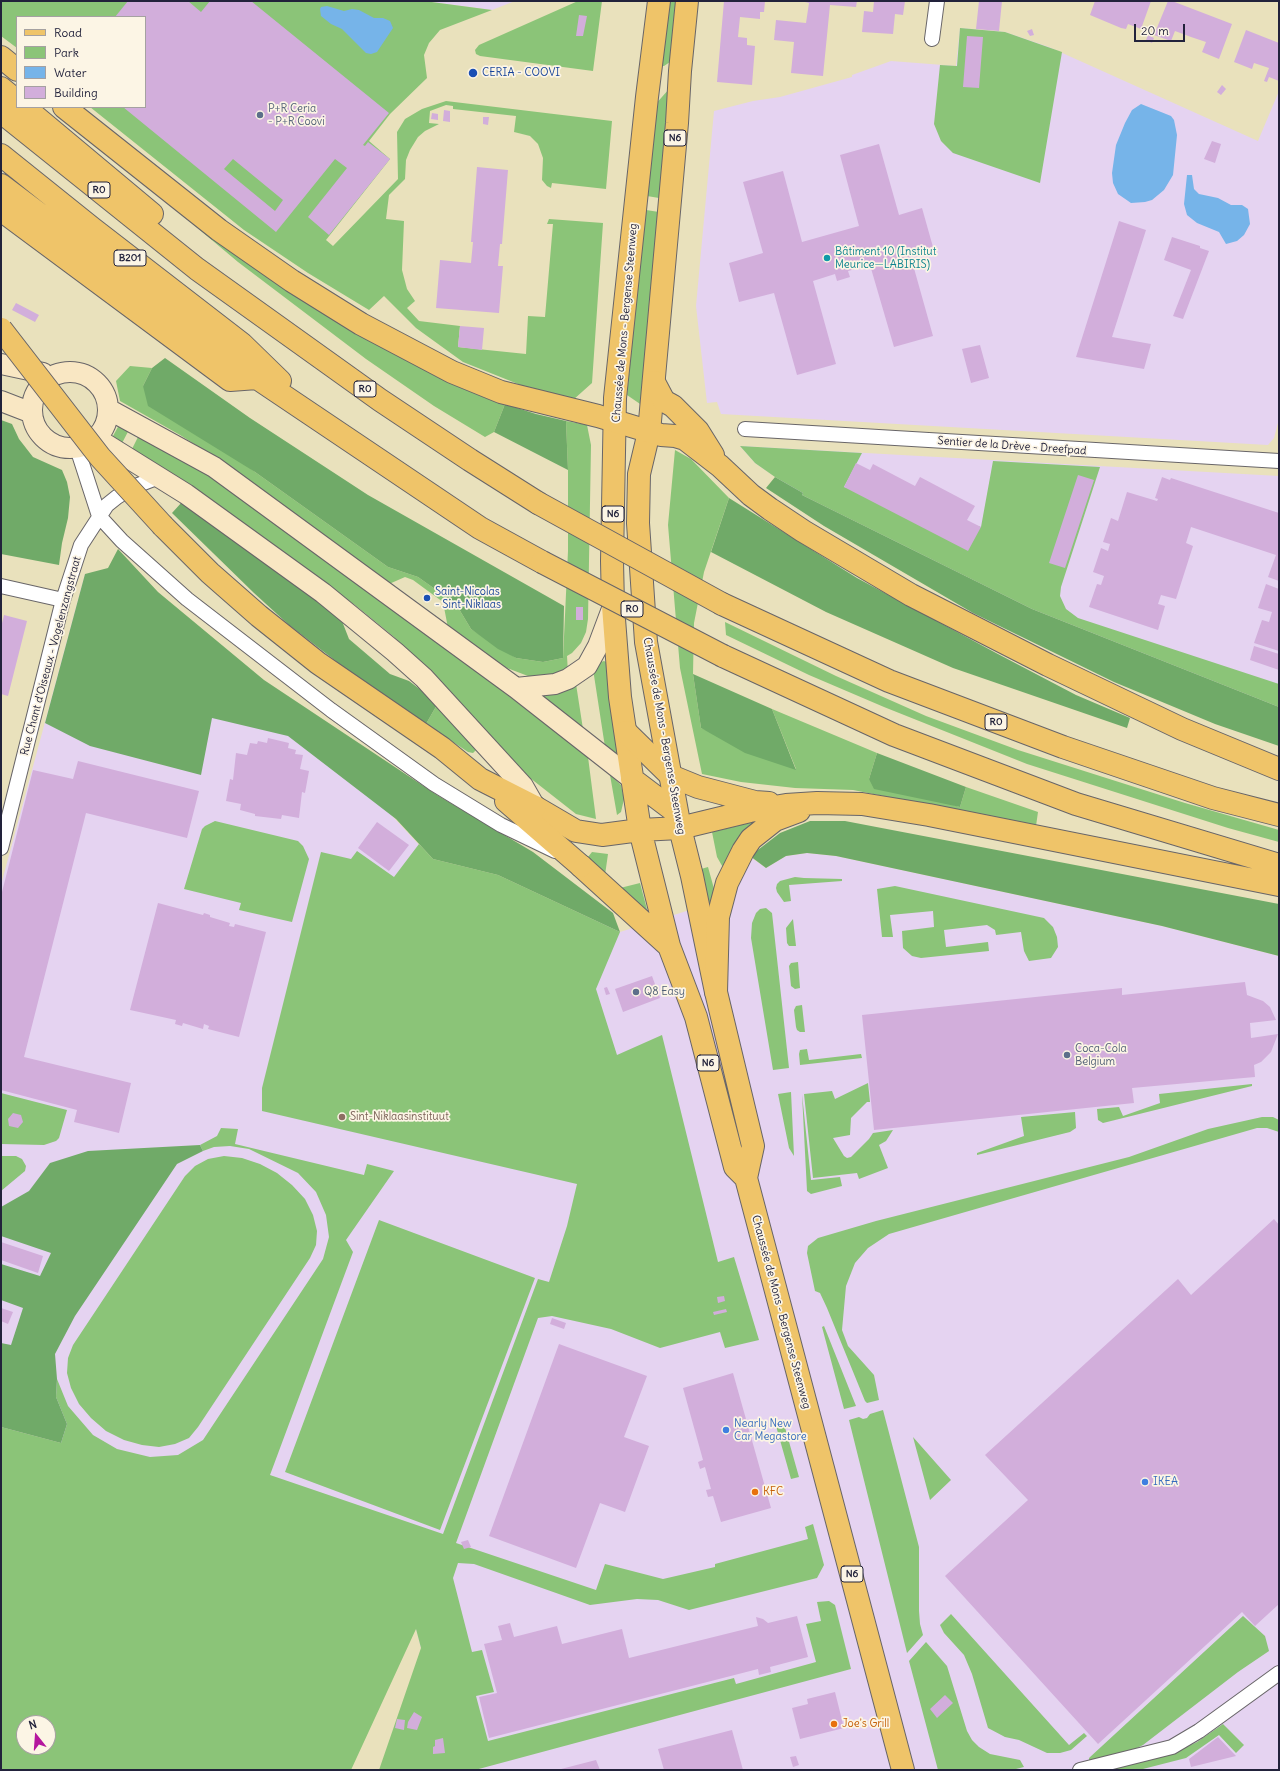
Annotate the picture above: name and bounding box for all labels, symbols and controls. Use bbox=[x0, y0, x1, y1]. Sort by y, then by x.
legend bbox=[16, 16, 146, 108]
scale bar bbox=[1136, 16, 1187, 42]
text: 20 m bbox=[1141, 23, 1169, 38]
text: Road bbox=[54, 25, 82, 40]
text: Park bbox=[54, 45, 79, 60]
text: Water bbox=[54, 65, 87, 80]
place label: CERIA - COOVI bbox=[482, 66, 560, 80]
marker: CERIA - COOVI bbox=[467, 67, 479, 79]
text: Building bbox=[54, 85, 98, 100]
place label: P+R Ceria - P+R Coovi bbox=[268, 102, 325, 128]
marker: P+R Ceria - P+R Coovi bbox=[255, 110, 265, 120]
road number: N6 bbox=[664, 130, 686, 146]
road number: R0 bbox=[88, 182, 110, 198]
street label: Chaussée de Mons - Bergense Steenweg bbox=[610, 223, 640, 423]
place label: Bâtiment 10 (Institut Meurice—LABIRIS) bbox=[835, 245, 936, 271]
road number: B201 bbox=[114, 250, 146, 266]
marker: Bâtiment 10 (Institut Meurice—LABIRIS) bbox=[822, 253, 832, 263]
road number: R0 bbox=[354, 381, 376, 397]
street label: Sentier de la Drève - Dreefpad bbox=[937, 434, 1087, 458]
road number: N6 bbox=[602, 506, 624, 522]
street label: Rue Chant d'Oiseaux - Vogelenzangstraat bbox=[18, 555, 84, 757]
place label: Saint-Nicolas - Sint-Niklaas bbox=[435, 585, 501, 611]
marker: Saint-Nicolas - Sint-Niklaas bbox=[422, 593, 432, 603]
road number: R0 bbox=[621, 601, 643, 617]
street label: Chaussée de Mons - Bergense Steenweg bbox=[640, 636, 688, 836]
road number: R0 bbox=[985, 714, 1007, 730]
place label: Q8 Easy bbox=[644, 985, 685, 999]
marker: Q8 Easy bbox=[631, 987, 641, 997]
place label: Coca-Cola Belgium bbox=[1075, 1042, 1127, 1068]
marker: Coca-Cola Belgium bbox=[1062, 1050, 1072, 1060]
road number: N6 bbox=[697, 1055, 719, 1071]
place label: Sint-Niklaasinstituut bbox=[350, 1110, 449, 1124]
marker: Sint-Niklaasinstituut bbox=[337, 1112, 347, 1122]
street label: Chaussée de Mons - Bergense Steenweg bbox=[749, 1214, 813, 1410]
place label: Nearly New Car Megastore bbox=[734, 1417, 807, 1443]
marker: Nearly New Car Megastore bbox=[721, 1425, 731, 1435]
place label: IKEA bbox=[1153, 1475, 1178, 1489]
marker: IKEA bbox=[1140, 1477, 1150, 1487]
place label: KFC bbox=[763, 1485, 783, 1499]
marker: KFC bbox=[750, 1487, 760, 1497]
road number: N6 bbox=[841, 1566, 863, 1582]
north arrow bbox=[16, 1715, 56, 1755]
text: N bbox=[27, 1717, 38, 1732]
place label: Joe's Grill bbox=[842, 1717, 889, 1731]
marker: Joe's Grill bbox=[829, 1719, 839, 1729]

